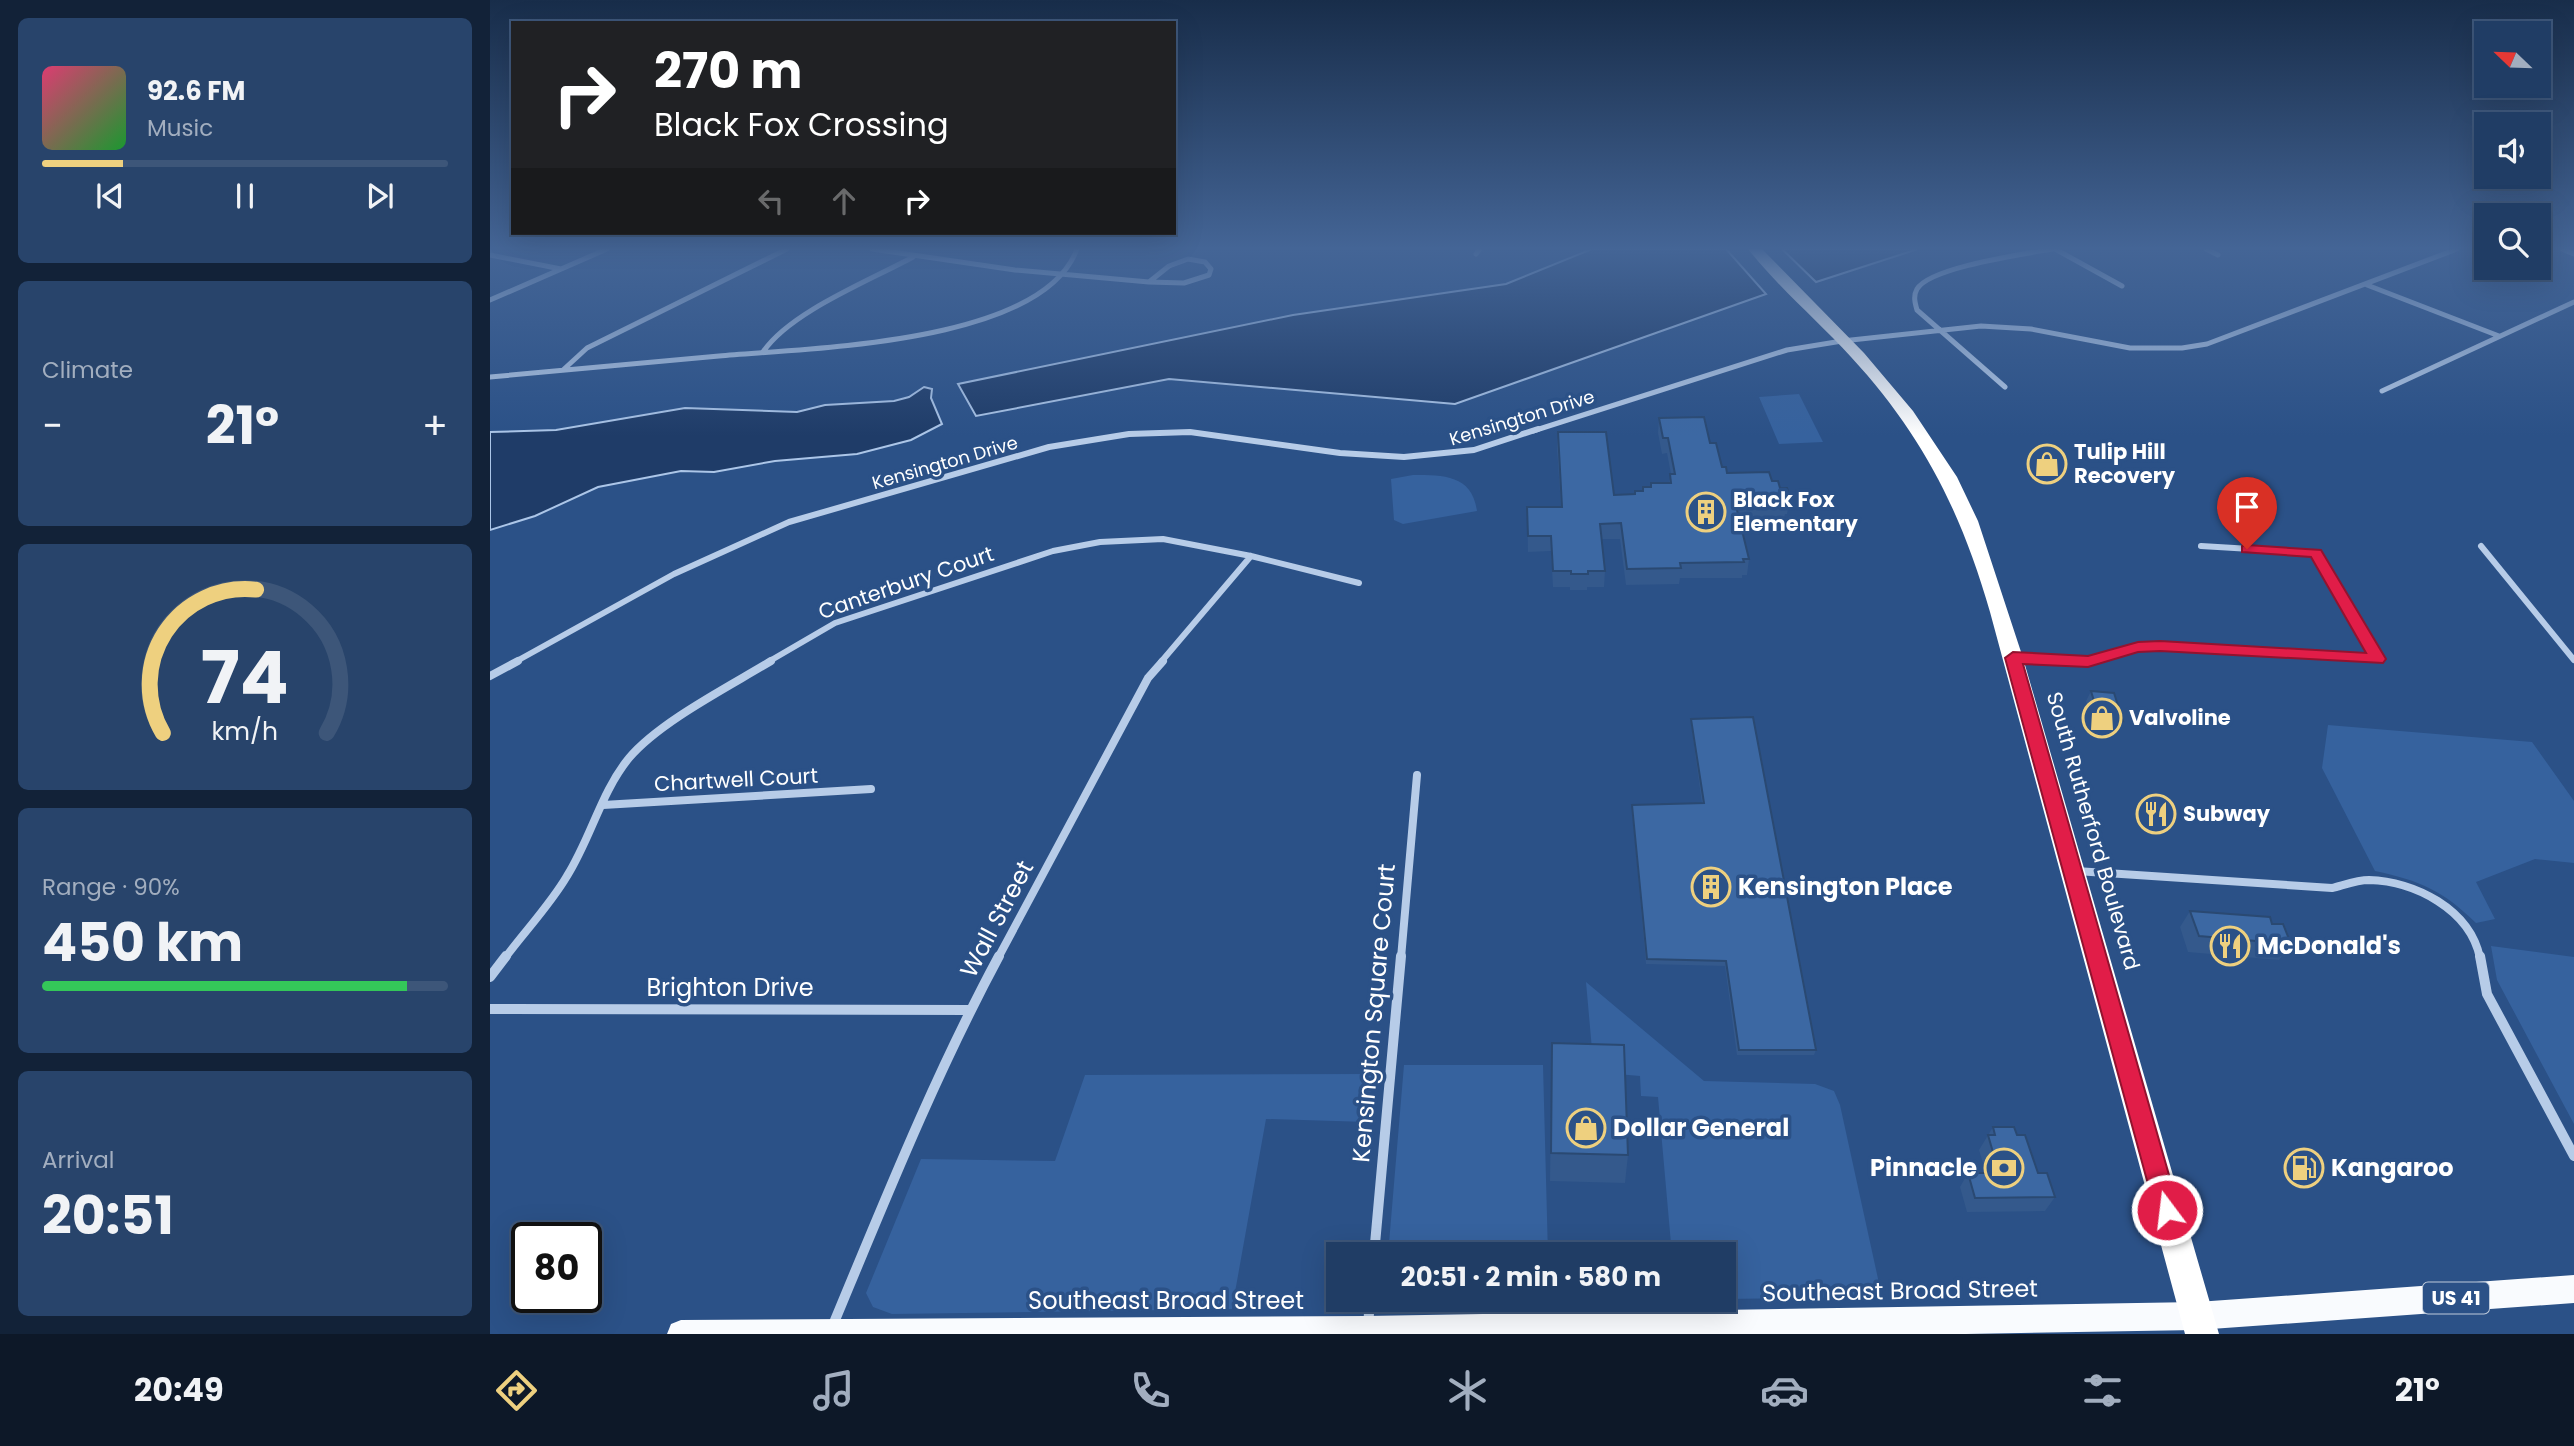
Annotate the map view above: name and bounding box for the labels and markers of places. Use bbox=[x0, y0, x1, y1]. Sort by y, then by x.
place label: Tulip Hill Recovery bbox=[2074, 437, 2176, 490]
shop icon: Tulip Hill Recovery bbox=[2026, 443, 2068, 485]
pin bbox=[2217, 477, 2277, 549]
place label: Black Fox Elementary bbox=[1733, 485, 1859, 538]
building icon: Black Fox Elementary bbox=[1685, 491, 1727, 533]
shop icon: Valvoline bbox=[2081, 697, 2123, 739]
place label: Valvoline bbox=[2129, 703, 2231, 732]
restaurant icon: Subway bbox=[2135, 793, 2177, 835]
place label: Subway bbox=[2183, 799, 2271, 828]
building icon: Kensington Place bbox=[1690, 866, 1732, 908]
place label: Kensington Place bbox=[1738, 870, 1953, 903]
restaurant icon: McDonald's bbox=[2209, 925, 2251, 967]
place label: McDonald's bbox=[2257, 929, 2401, 962]
shop icon: Dollar General bbox=[1565, 1107, 1607, 1149]
place label: Dollar General bbox=[1613, 1111, 1789, 1144]
bank icon: Pinnacle bbox=[1983, 1147, 2025, 1189]
fuel station icon: Kangaroo bbox=[2283, 1147, 2325, 1189]
place label: Pinnacle bbox=[1870, 1151, 1977, 1184]
place label: Kangaroo bbox=[2331, 1151, 2454, 1184]

